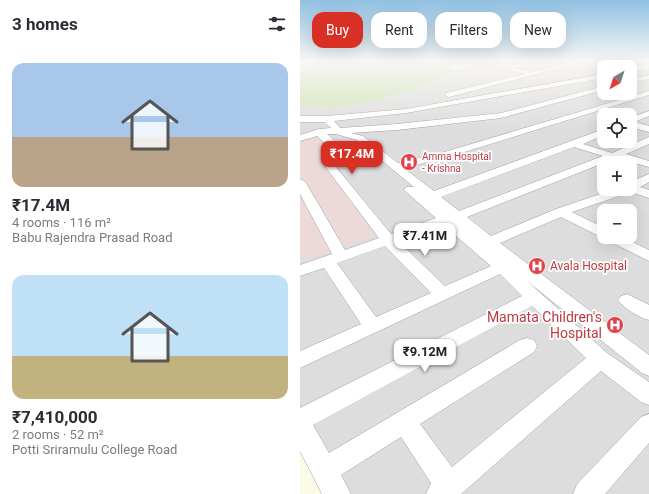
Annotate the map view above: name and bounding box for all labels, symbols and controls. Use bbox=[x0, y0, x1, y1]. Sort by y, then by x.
chip: Buy bbox=[312, 12, 363, 48]
chip: Rent bbox=[371, 12, 427, 48]
chip: Filters bbox=[435, 12, 502, 48]
chip: New bbox=[510, 12, 566, 48]
icon: filters bbox=[266, 13, 288, 35]
text: 3 homes bbox=[12, 14, 78, 34]
north arrow bbox=[597, 60, 637, 100]
map controls bbox=[597, 60, 637, 244]
icon: home bbox=[114, 89, 186, 161]
button: locate bbox=[597, 108, 637, 148]
pin: ₹17.4M bbox=[319, 141, 385, 175]
text: ₹17.4M bbox=[330, 146, 374, 161]
place label: Amma Hospital - Krishna bbox=[422, 151, 491, 174]
hospital icon: Amma Hospital - Krishna bbox=[399, 152, 419, 172]
button: + bbox=[597, 156, 637, 196]
text: ₹17.4M bbox=[12, 195, 70, 215]
button: − bbox=[597, 204, 637, 244]
text: 4 rooms · 116 m² bbox=[12, 215, 111, 230]
pin: ₹7.41M bbox=[392, 223, 458, 257]
text: ₹7.41M bbox=[403, 228, 447, 243]
text: Babu Rajendra Prasad Road bbox=[12, 230, 173, 245]
hospital icon: Avala Hospital bbox=[527, 256, 547, 276]
place label: Avala Hospital bbox=[550, 259, 627, 273]
icon: home bbox=[114, 301, 186, 373]
place label: Mamata Children's Hospital bbox=[487, 309, 602, 341]
hospital icon: Mamata Children's Hospital bbox=[605, 315, 625, 335]
pin: ₹9.12M bbox=[392, 339, 458, 373]
text: ₹9.12M bbox=[403, 344, 447, 359]
text: ₹7,410,000 bbox=[12, 407, 98, 427]
text: 2 rooms · 52 m² bbox=[12, 427, 104, 442]
text: Potti Sriramulu College Road bbox=[12, 442, 177, 457]

